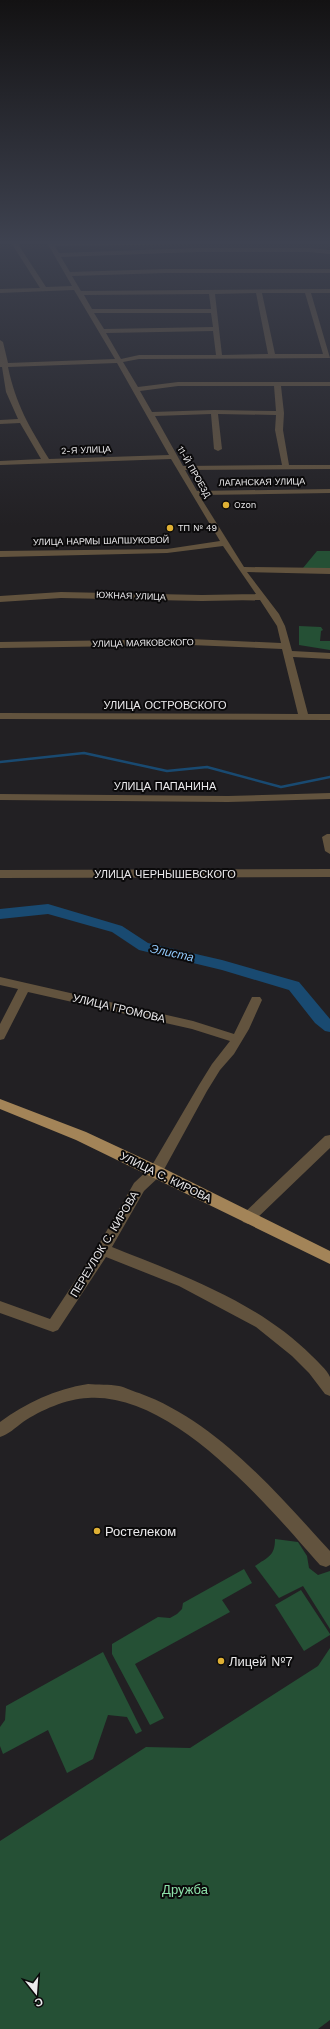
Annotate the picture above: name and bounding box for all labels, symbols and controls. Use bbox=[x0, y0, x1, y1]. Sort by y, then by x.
street label: 2-Я УЛИЦА bbox=[61, 444, 111, 456]
street label: 11-Й ПРОЕЗД bbox=[175, 444, 214, 500]
street label: ЛАГАНСКАЯ УЛИЦА bbox=[219, 476, 305, 488]
marker: Ozon bbox=[221, 500, 231, 510]
place label: Ozon bbox=[234, 500, 256, 510]
marker: ТП № 49 bbox=[165, 523, 175, 533]
place label: ТП № 49 bbox=[178, 523, 217, 533]
street label: УЛИЦА НАРМЫ ШАПШУКОВОЙ bbox=[33, 534, 169, 547]
street label: ЮЖНАЯ УЛИЦА bbox=[96, 590, 166, 602]
street label: УЛИЦА МАЯКОВСКОГО bbox=[92, 637, 194, 649]
street label: УЛИЦА ОСТРОВСКОГО bbox=[103, 699, 227, 712]
street label: УЛИЦА ПАПАНИНА bbox=[114, 780, 217, 793]
street label: УЛИЦА ЧЕРНЫШЕВСКОГО bbox=[94, 868, 236, 881]
water label: Элиста bbox=[149, 942, 195, 965]
street label: УЛИЦА ГРОМОВА bbox=[71, 992, 167, 1026]
street label: УЛИЦА С. КИРОВА bbox=[118, 1150, 214, 1205]
street label: ПЕРЕУЛОК С. КИРОВА bbox=[68, 1188, 142, 1300]
place label: Ростелеком bbox=[105, 1524, 176, 1539]
marker: Ростелеком bbox=[92, 1526, 102, 1536]
place label: Лицей №7 bbox=[229, 1654, 293, 1669]
marker: Лицей №7 bbox=[216, 1656, 226, 1666]
park label: Дружба bbox=[162, 1882, 209, 1897]
north arrow bbox=[16, 1973, 56, 2013]
text: С bbox=[33, 1995, 44, 2009]

